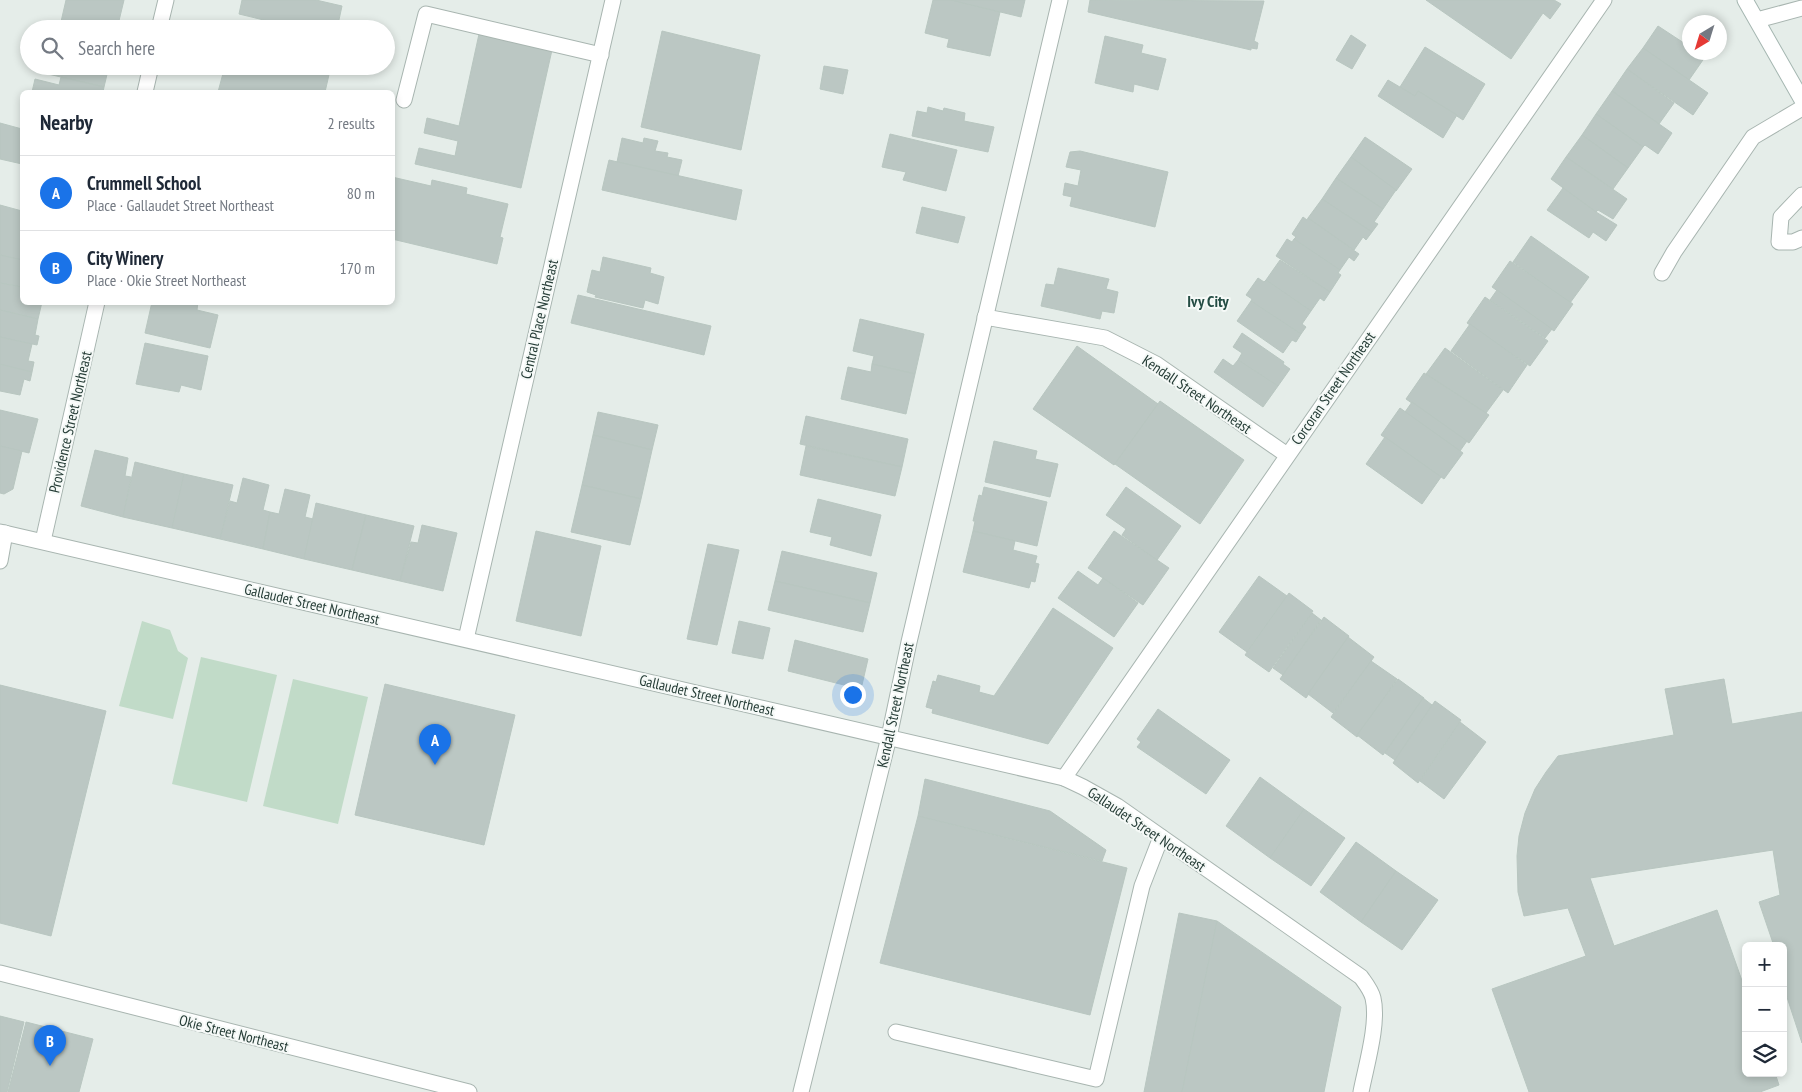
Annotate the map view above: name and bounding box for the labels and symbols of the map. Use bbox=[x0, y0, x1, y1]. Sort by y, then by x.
north arrow bbox=[1682, 15, 1727, 60]
street label: Central Place Northeast bbox=[516, 257, 562, 381]
district label: Ivy City bbox=[1187, 291, 1229, 311]
street label: Corcoran Street Northeast bbox=[1287, 328, 1379, 448]
street label: Providence Street Northeast bbox=[44, 349, 96, 495]
street label: Kendall Street Northeast bbox=[1139, 350, 1255, 438]
street label: Gallaudet Street Northeast bbox=[243, 579, 381, 629]
street label: Kendall Street Northeast bbox=[872, 641, 918, 769]
street label: Gallaudet Street Northeast bbox=[638, 670, 776, 720]
your location bbox=[840, 682, 866, 708]
pin: A bbox=[419, 724, 451, 765]
street label: Gallaudet Street Northeast bbox=[1084, 782, 1210, 876]
street label: Okie Street Northeast bbox=[177, 1010, 291, 1056]
pin: B bbox=[34, 1025, 66, 1066]

